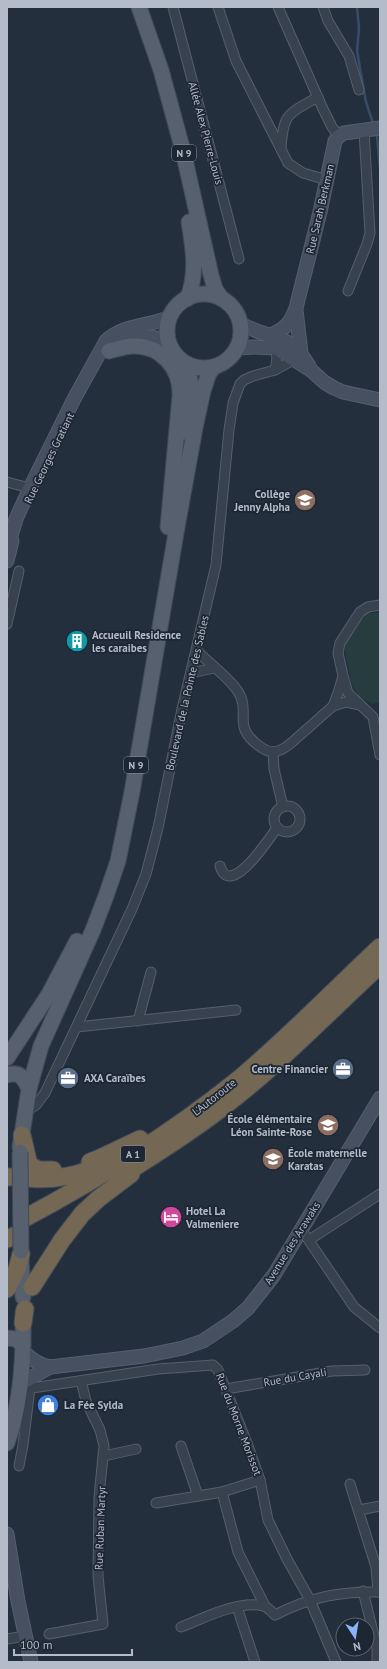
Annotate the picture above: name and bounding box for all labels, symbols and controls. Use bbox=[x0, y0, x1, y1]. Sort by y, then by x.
street label: Allée Alex Pierre-Louis bbox=[186, 80, 227, 186]
road number: N 9 bbox=[172, 145, 196, 161]
street label: Rue Sarah Berkman bbox=[303, 163, 337, 255]
street label: Rue Georges Gratiant bbox=[21, 410, 77, 506]
place label: Collège Jenny Alpha bbox=[233, 487, 290, 514]
school or university icon: Collège Jenny Alpha bbox=[292, 487, 318, 513]
street label: Boulevard de la Pointe des Sables bbox=[162, 614, 212, 772]
building icon: Accueuil Residence les caraibes bbox=[64, 628, 90, 654]
place label: Accueuil Residence les caraibes bbox=[92, 628, 182, 655]
road number: N 9 bbox=[124, 757, 148, 773]
office icon: Centre Financier bbox=[330, 1056, 356, 1082]
place label: Centre Financier bbox=[251, 1062, 328, 1076]
office icon: AXA Caraïbes bbox=[55, 1065, 81, 1091]
place label: AXA Caraïbes bbox=[84, 1071, 146, 1085]
street label: L'Autoroute bbox=[189, 1075, 239, 1119]
place label: École élémentaire Léon Sainte-Rose bbox=[228, 1112, 312, 1139]
school or university icon: École élémentaire Léon Sainte-Rose bbox=[315, 1112, 341, 1138]
road number: A 1 bbox=[121, 1146, 145, 1162]
school or university icon: École maternelle Karatas bbox=[260, 1146, 286, 1172]
place label: École maternelle Karatas bbox=[288, 1146, 367, 1173]
street label: Avenue des Arawaks bbox=[261, 1199, 323, 1287]
hotel icon: Hotel La Valmeniere bbox=[158, 1204, 184, 1230]
place label: Hotel La Valmeniere bbox=[185, 1204, 240, 1231]
street label: Rue du Cayali bbox=[262, 1365, 328, 1389]
street label: Rue du Morne Morissot bbox=[213, 1371, 265, 1478]
shop icon: La Fée Sylda bbox=[35, 1392, 61, 1418]
place label: La Fée Sylda bbox=[64, 1398, 123, 1412]
street label: Rue Ruban Martyr bbox=[92, 1485, 108, 1570]
north arrow bbox=[335, 1617, 375, 1657]
scale bar bbox=[14, 1631, 132, 1657]
text: 100 m bbox=[20, 1637, 53, 1652]
text: N bbox=[352, 1639, 362, 1654]

